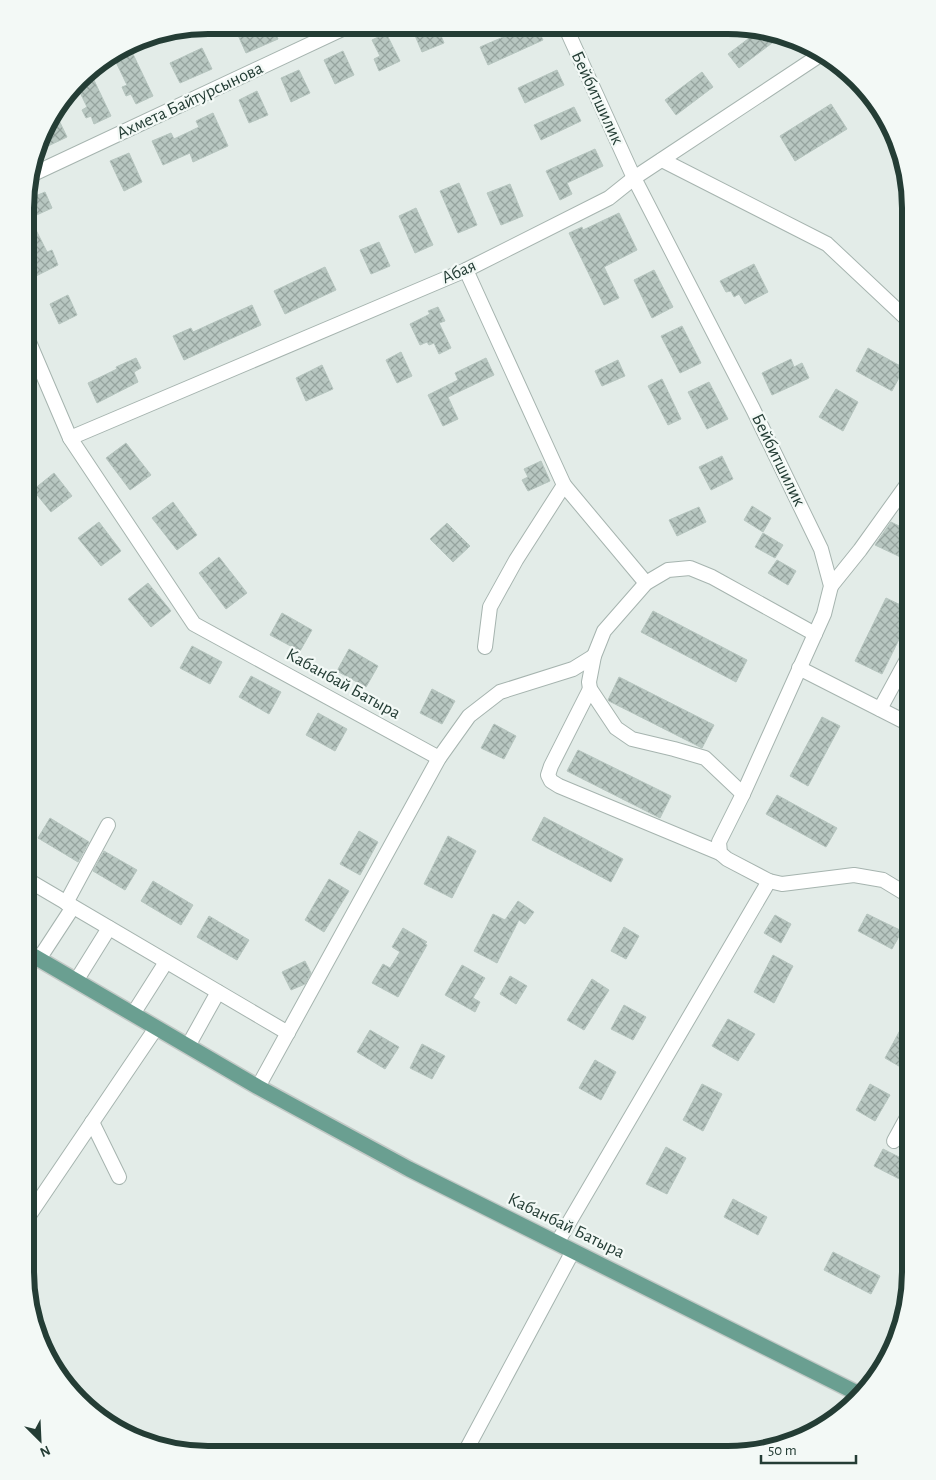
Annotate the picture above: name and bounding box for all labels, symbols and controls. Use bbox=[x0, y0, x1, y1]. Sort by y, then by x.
street label: Бейбитшилик bbox=[568, 48, 628, 148]
street label: Ахмета Байтурсынова bbox=[114, 59, 266, 143]
street label: Абая bbox=[439, 256, 479, 287]
street label: Бейбитшилик bbox=[748, 410, 809, 510]
street label: Кабанбай Батыра bbox=[283, 644, 404, 723]
street label: Кабанбай Батыра bbox=[505, 1189, 628, 1262]
north arrow bbox=[15, 1415, 65, 1465]
scale bar bbox=[761, 1432, 856, 1464]
text: N bbox=[38, 1443, 52, 1459]
text: 50 m bbox=[768, 1443, 797, 1458]

